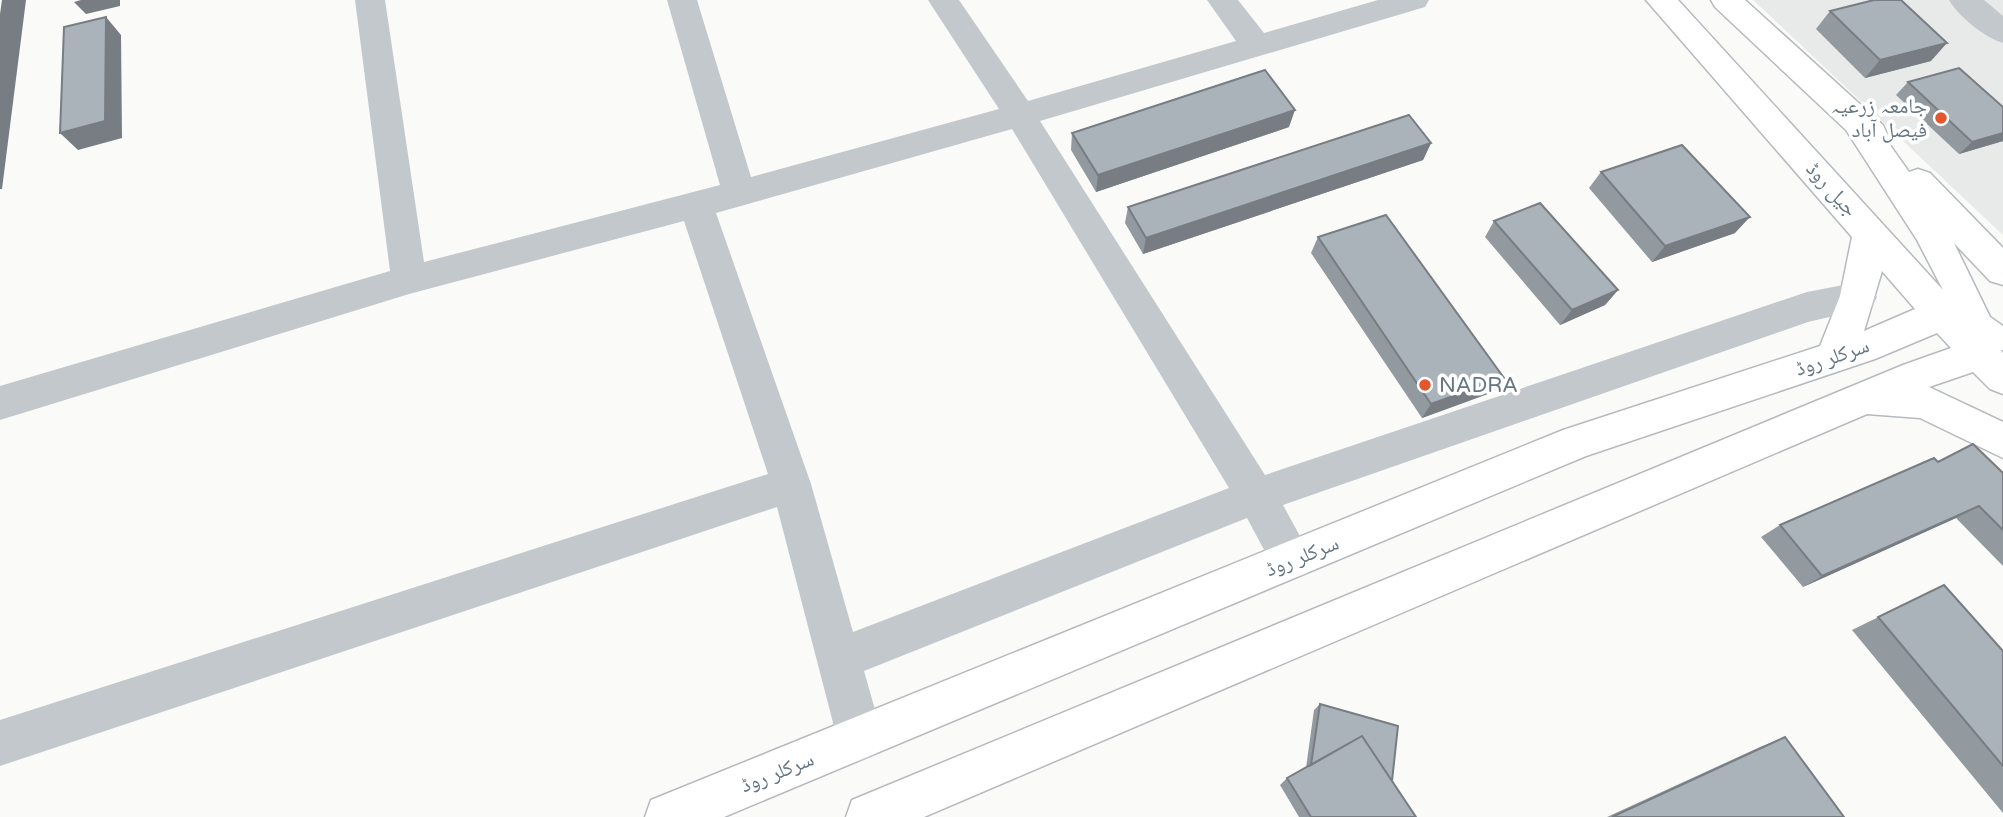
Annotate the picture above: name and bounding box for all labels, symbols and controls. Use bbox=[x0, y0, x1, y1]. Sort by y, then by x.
place label: جامعہ زرعیہ فیصل آباد bbox=[1831, 94, 1927, 143]
marker: جامعہ زرعیہ فیصل آباد bbox=[1933, 110, 1949, 126]
street label: جیل روڈ bbox=[1800, 157, 1863, 222]
street label: سرکلر روڈ bbox=[1792, 333, 1873, 382]
place label: NADRA bbox=[1439, 373, 1518, 398]
marker: NADRA bbox=[1417, 377, 1433, 393]
street label: سرکلر روڈ bbox=[1262, 531, 1342, 582]
street label: سرکلر روڈ bbox=[737, 747, 817, 798]

